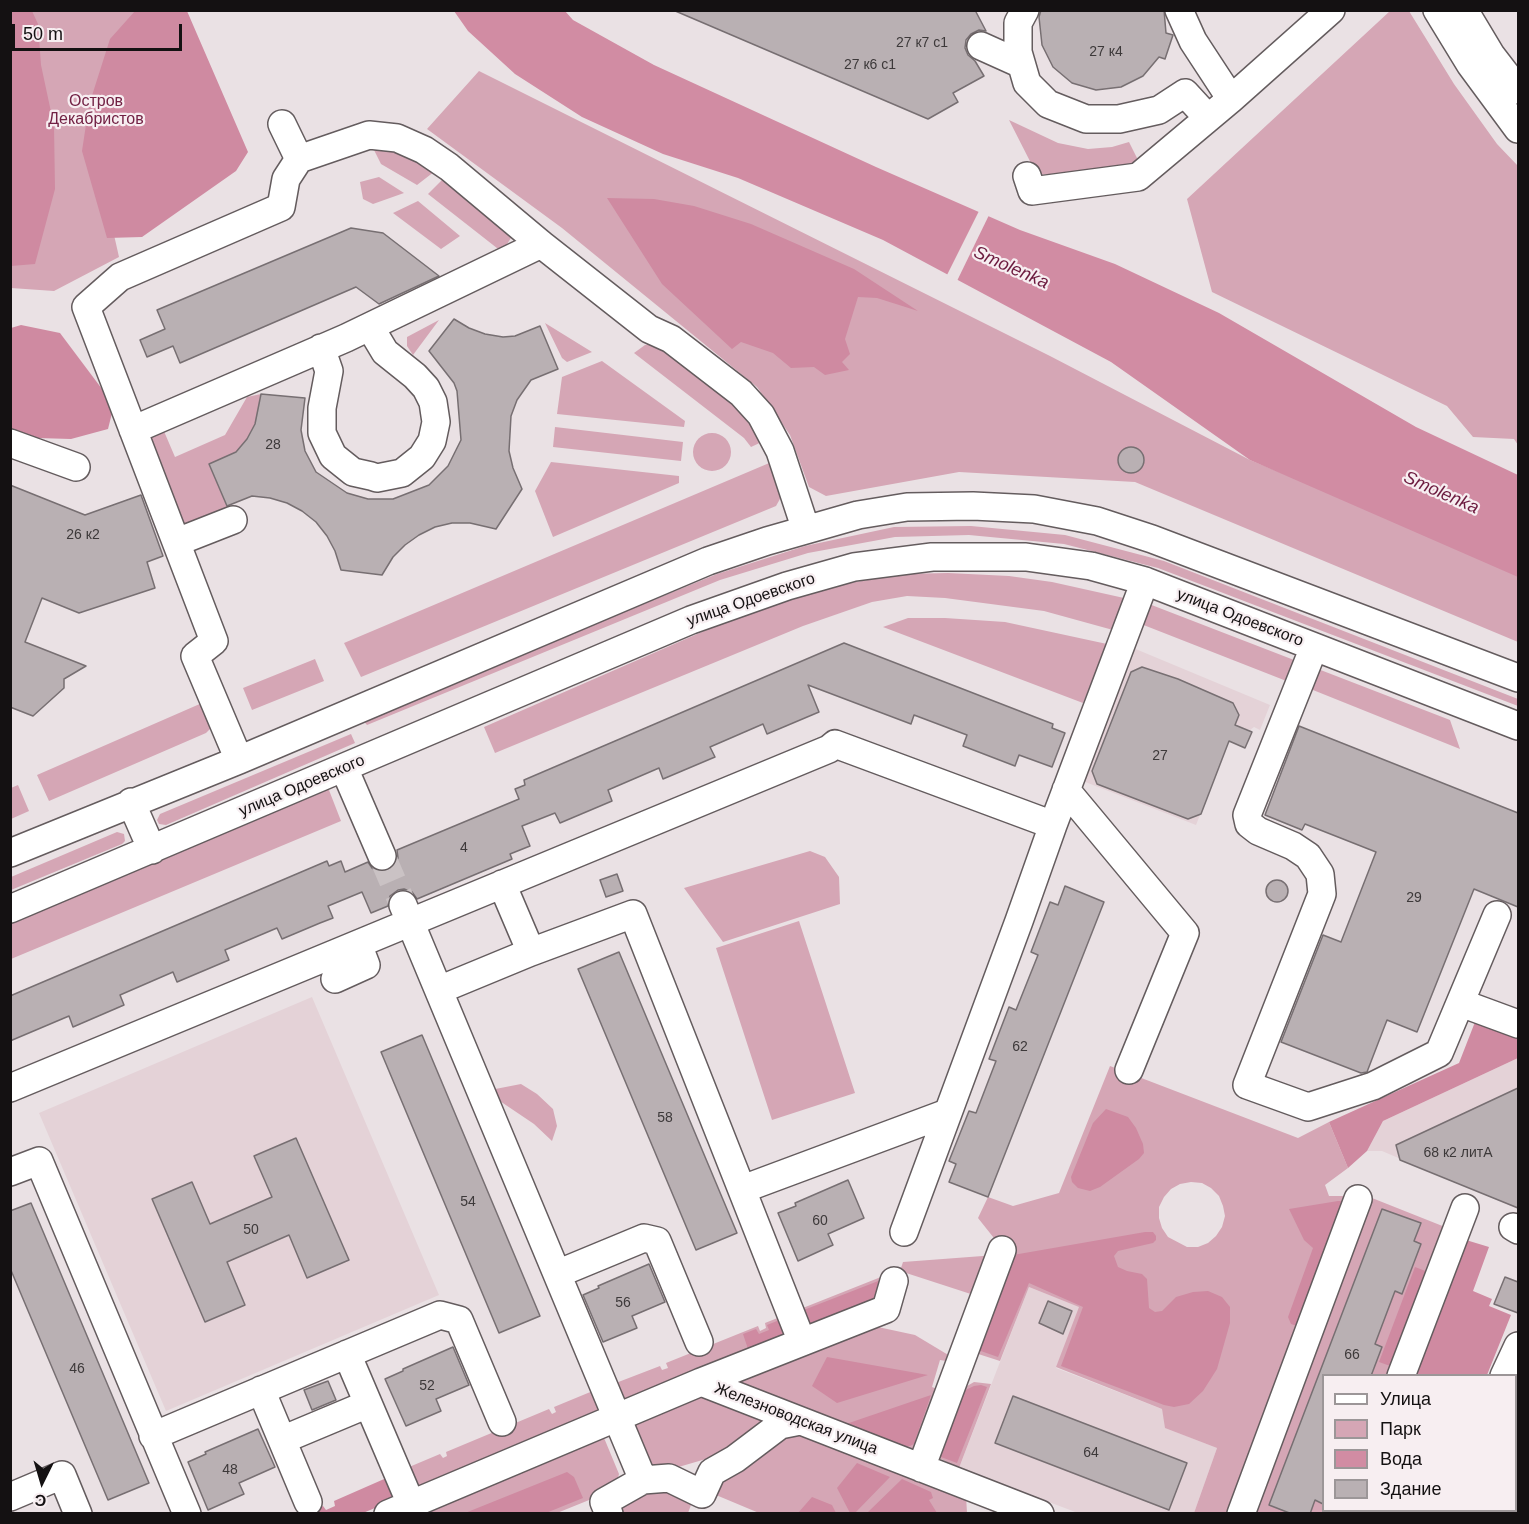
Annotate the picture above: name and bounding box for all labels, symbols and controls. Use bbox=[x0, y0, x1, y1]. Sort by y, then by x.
scale bar bbox=[15, 12, 184, 50]
text: 50 m bbox=[23, 24, 63, 44]
house number: 27 к7 с1 bbox=[896, 35, 948, 51]
house number: 27 к4 bbox=[1089, 44, 1123, 60]
house number: 27 к6 с1 bbox=[844, 57, 896, 73]
park label: Остров Декабристов bbox=[48, 92, 144, 130]
water label: Smolenka bbox=[970, 242, 1052, 294]
house number: 28 bbox=[265, 437, 281, 453]
water label: Smolenka bbox=[1400, 467, 1482, 519]
house number: 26 к2 bbox=[66, 527, 100, 543]
street label: улица Одоевского bbox=[684, 569, 818, 631]
street label: улица Одоевского bbox=[1174, 585, 1306, 651]
house number: 27 bbox=[1152, 748, 1168, 764]
street label: улица Одоевского bbox=[236, 751, 368, 821]
house number: 4 bbox=[460, 840, 468, 856]
house number: 29 bbox=[1406, 890, 1422, 906]
house number: 62 bbox=[1012, 1039, 1028, 1055]
house number: 58 bbox=[657, 1110, 673, 1126]
house number: 68 к2 литА bbox=[1423, 1145, 1493, 1161]
house number: 54 bbox=[460, 1194, 476, 1210]
house number: 60 bbox=[812, 1213, 828, 1229]
house number: 50 bbox=[243, 1222, 259, 1238]
house number: 56 bbox=[615, 1295, 631, 1311]
house number: 66 bbox=[1344, 1347, 1360, 1363]
house number: 46 bbox=[69, 1361, 85, 1377]
legend bbox=[1322, 1374, 1517, 1512]
house number: 52 bbox=[419, 1378, 435, 1394]
street label: Железноводская улица bbox=[712, 1379, 880, 1459]
text: Улица bbox=[1380, 1389, 1431, 1409]
text: Парк bbox=[1380, 1419, 1421, 1439]
house number: 64 bbox=[1083, 1445, 1099, 1461]
text: Вода bbox=[1380, 1449, 1422, 1469]
north arrow bbox=[12, 1452, 72, 1512]
house number: 48 bbox=[222, 1462, 238, 1478]
text: Здание bbox=[1380, 1479, 1441, 1499]
text: С bbox=[34, 1491, 47, 1509]

